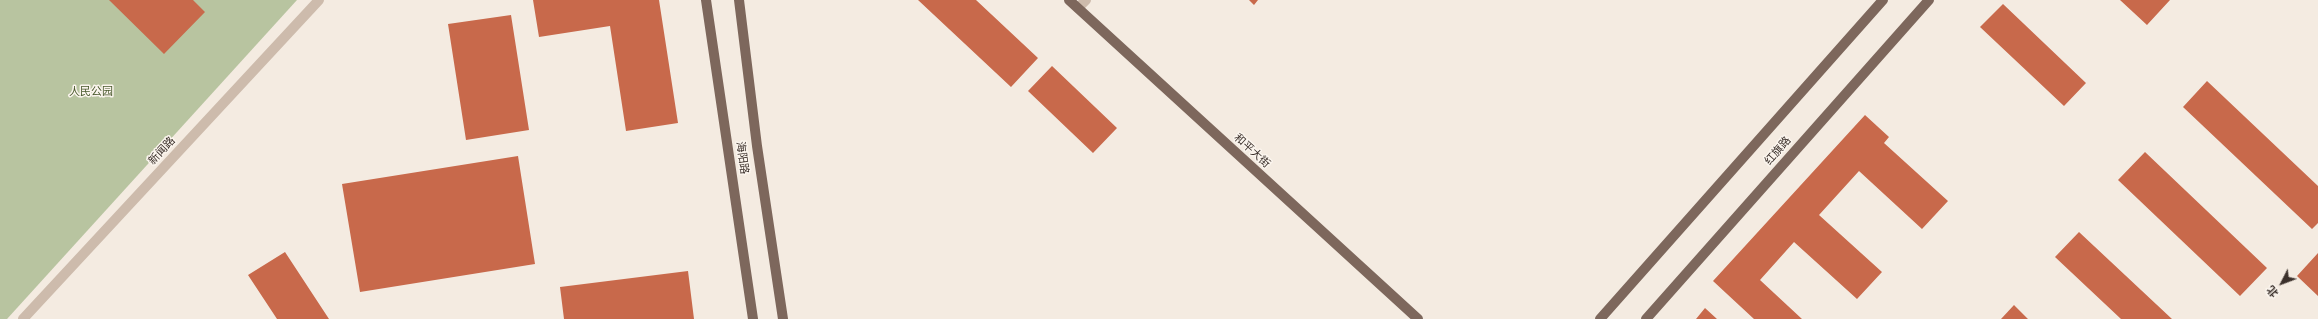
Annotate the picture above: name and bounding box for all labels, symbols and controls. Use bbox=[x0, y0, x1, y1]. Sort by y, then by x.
park label: 人民公园 bbox=[69, 85, 113, 99]
street label: 和平大街 bbox=[1231, 131, 1273, 171]
street label: 新闻路 bbox=[146, 134, 178, 168]
street label: 红旗路 bbox=[1762, 134, 1794, 168]
street label: 海阳路 bbox=[733, 141, 751, 175]
north arrow bbox=[2262, 263, 2302, 303]
text: 北 bbox=[2264, 283, 2281, 300]

